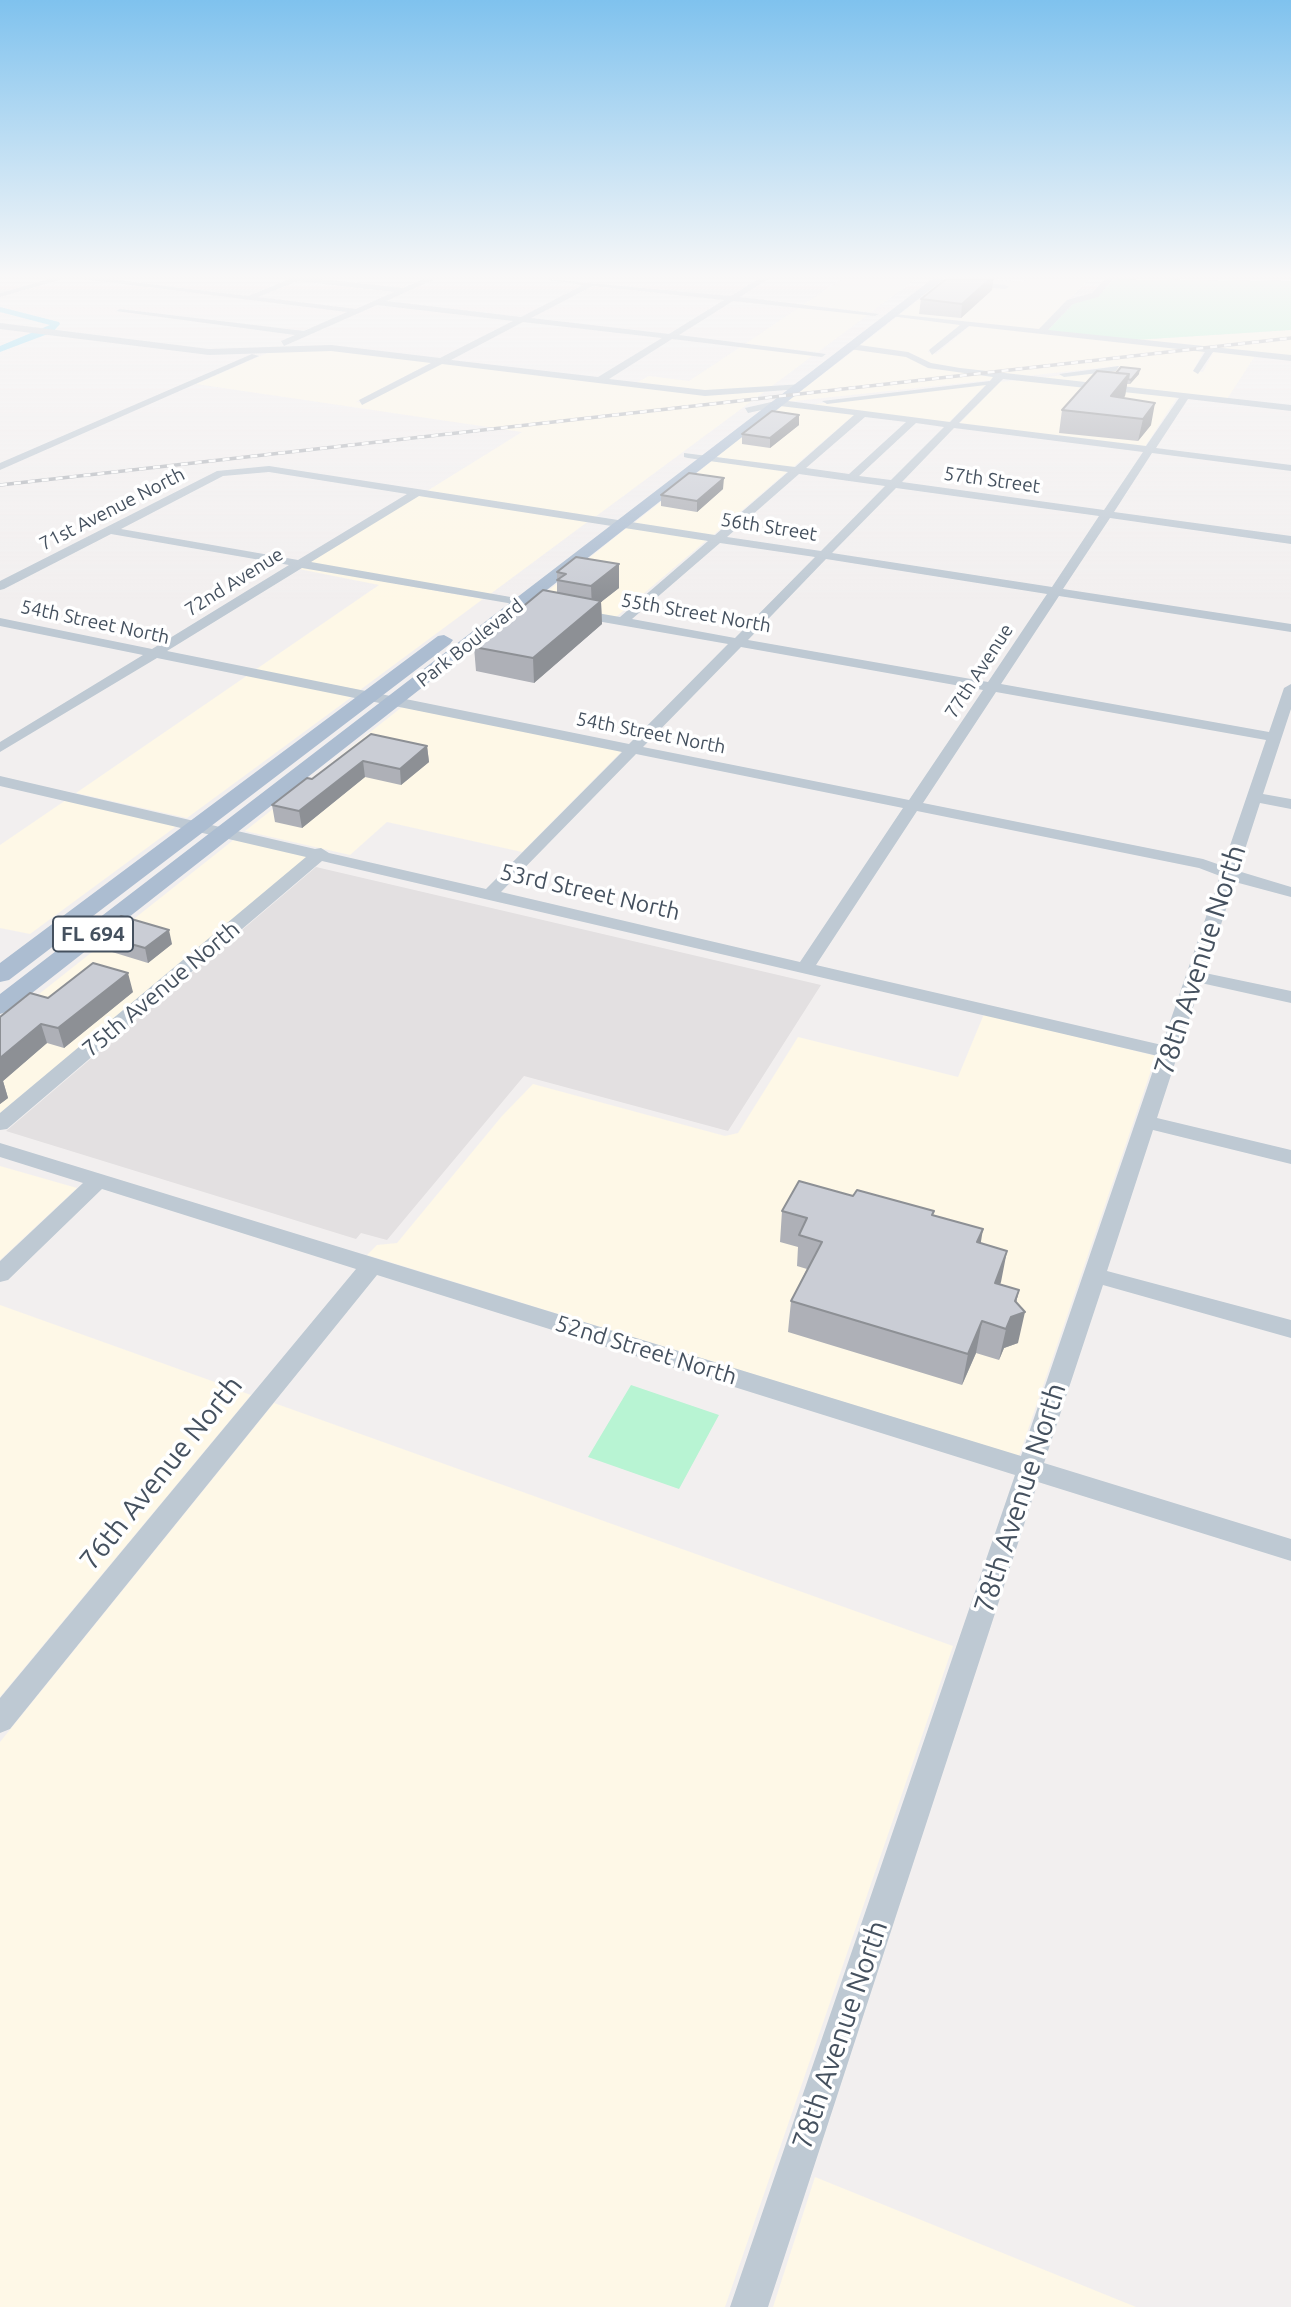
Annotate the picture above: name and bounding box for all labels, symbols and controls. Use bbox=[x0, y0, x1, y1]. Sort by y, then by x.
street label: 57th Street bbox=[942, 462, 1042, 498]
street label: 71st Avenue North bbox=[36, 463, 188, 555]
street label: 56th Street bbox=[719, 508, 819, 546]
street label: 72nd Avenue bbox=[181, 543, 287, 621]
street label: 55th Street North bbox=[619, 589, 773, 637]
street label: Park Boulevard bbox=[412, 594, 528, 692]
street label: 54th Street North bbox=[18, 595, 172, 649]
street label: 77th Avenue bbox=[940, 619, 1018, 723]
street label: 54th Street North bbox=[574, 707, 728, 759]
street label: 78th Avenue North bbox=[1147, 841, 1253, 1079]
street label: 53rd Street North bbox=[497, 858, 683, 926]
street label: 75th Avenue North bbox=[77, 915, 245, 1063]
road number: FL 694 bbox=[53, 916, 133, 951]
street label: 52nd Street North bbox=[552, 1309, 740, 1391]
street label: 76th Avenue North bbox=[73, 1369, 249, 1577]
street label: 78th Avenue North bbox=[967, 1379, 1073, 1617]
street label: 78th Avenue North bbox=[785, 1916, 895, 2154]

